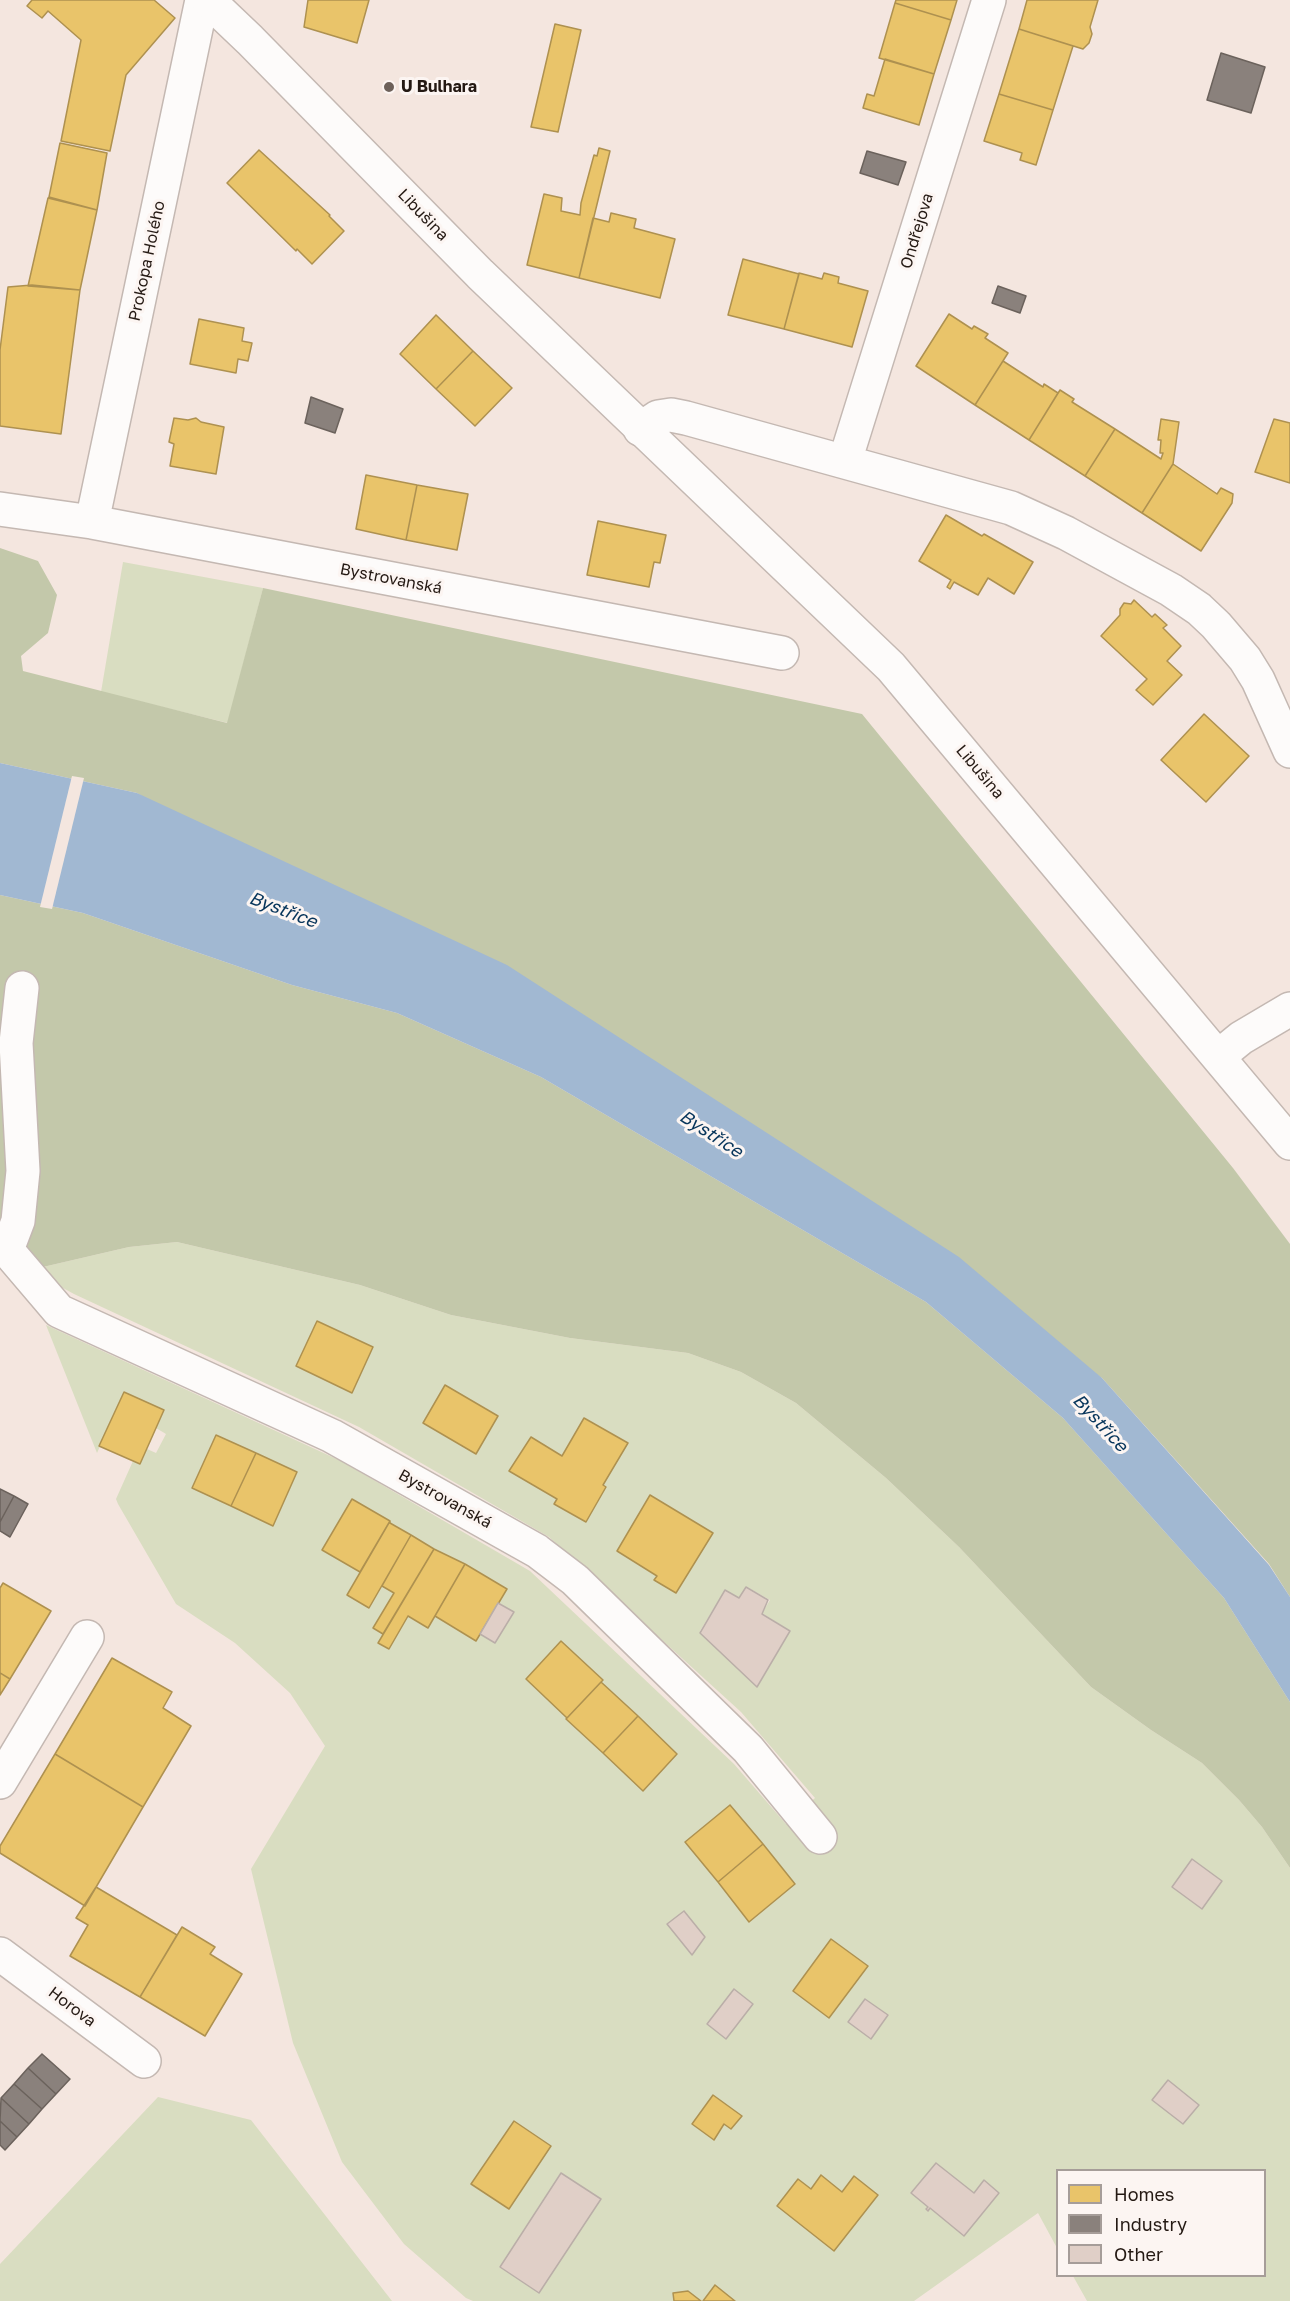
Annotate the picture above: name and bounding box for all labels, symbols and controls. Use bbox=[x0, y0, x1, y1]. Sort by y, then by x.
place label: U Bulhara bbox=[401, 77, 477, 97]
marker: U Bulhara bbox=[382, 80, 396, 94]
street label: Libušina bbox=[394, 185, 452, 245]
street label: Ondřejova bbox=[896, 191, 938, 271]
street label: Prokopa Holého bbox=[125, 199, 169, 323]
street label: Bystrovanská bbox=[338, 560, 444, 598]
street label: Libušina bbox=[952, 741, 1008, 803]
water label: Bystřice bbox=[246, 887, 320, 933]
water label: Bystřice bbox=[675, 1106, 747, 1162]
water label: Bystřice bbox=[1068, 1390, 1132, 1456]
street label: Bystrovanská bbox=[395, 1466, 495, 1532]
street label: Horova bbox=[44, 1983, 100, 2031]
legend bbox=[1056, 2169, 1266, 2277]
text: Homes bbox=[1114, 2183, 1174, 2205]
text: Industry bbox=[1114, 2213, 1187, 2235]
text: Other bbox=[1114, 2243, 1163, 2265]

